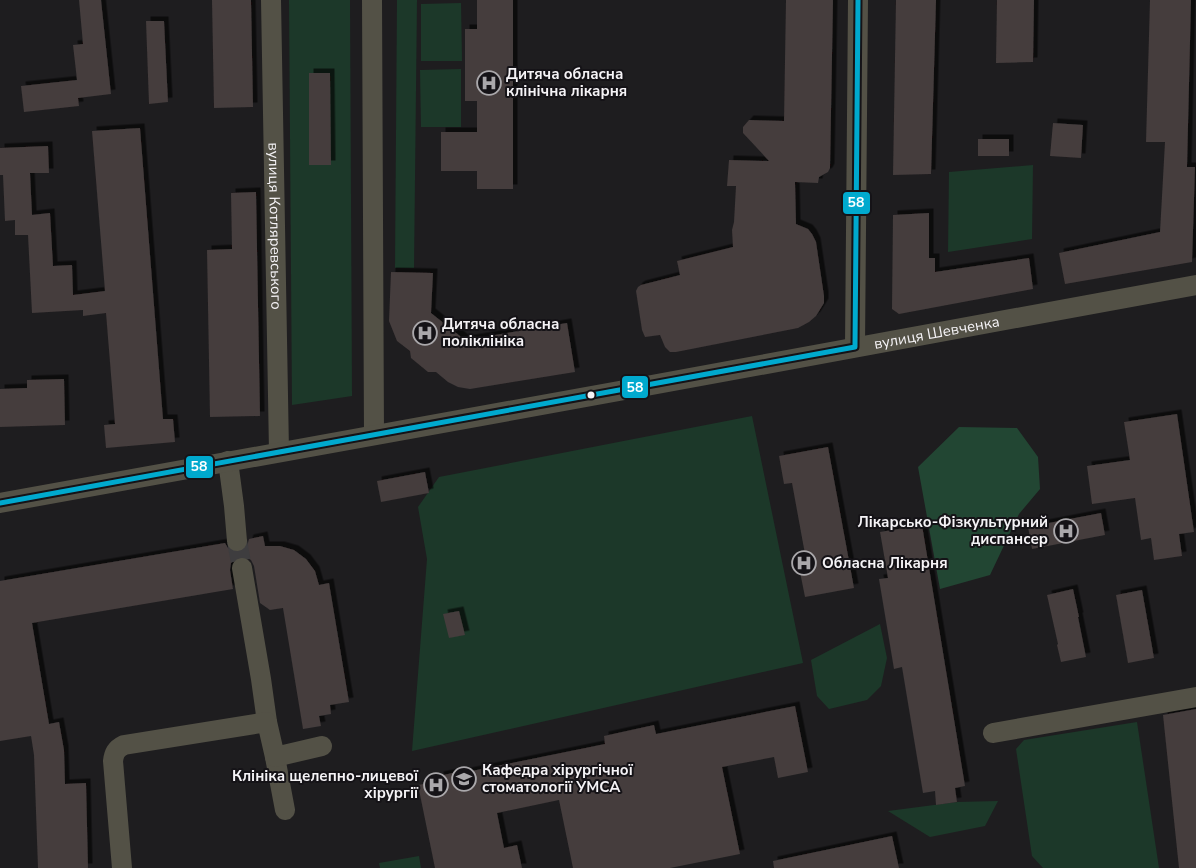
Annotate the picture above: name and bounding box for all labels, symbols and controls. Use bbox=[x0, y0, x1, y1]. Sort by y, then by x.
place label: Дитяча обласна клінічна лікарня bbox=[506, 64, 627, 101]
hospital icon: Дитяча обласна клінічна лікарня bbox=[476, 70, 502, 96]
street label: вулиця Котляревського bbox=[264, 142, 286, 310]
line badge: 58 bbox=[842, 191, 871, 215]
text: 58 bbox=[848, 193, 864, 212]
street label: вулиця Шевченка bbox=[872, 311, 1001, 354]
place label: Дитяча обласна поліклініка bbox=[442, 314, 559, 351]
hospital icon: Дитяча обласна поліклініка bbox=[412, 320, 438, 346]
line badge: 58 bbox=[621, 375, 649, 399]
text: 58 bbox=[627, 378, 643, 397]
unlabelled marker bbox=[586, 390, 596, 400]
line badge: 58 bbox=[185, 455, 214, 479]
text: 58 bbox=[191, 457, 207, 476]
place label: Лікарсько-Фізкультурний диспансер bbox=[857, 512, 1048, 549]
hospital icon: Лікарсько-Фізкультурний диспансер bbox=[1053, 518, 1079, 544]
hospital icon: Обласна Лікарня bbox=[791, 550, 817, 576]
place label: Обласна Лікарня bbox=[822, 553, 948, 573]
place label: Кафедра хірургічної стоматології УМСА bbox=[482, 760, 634, 797]
place label: Клініка щелепно-лицевої хірургії bbox=[232, 766, 419, 803]
school or university icon: Кафедра хірургічної стоматології УМСА bbox=[451, 766, 477, 792]
hospital icon: Клініка щелепно-лицевої хірургії bbox=[423, 772, 449, 798]

